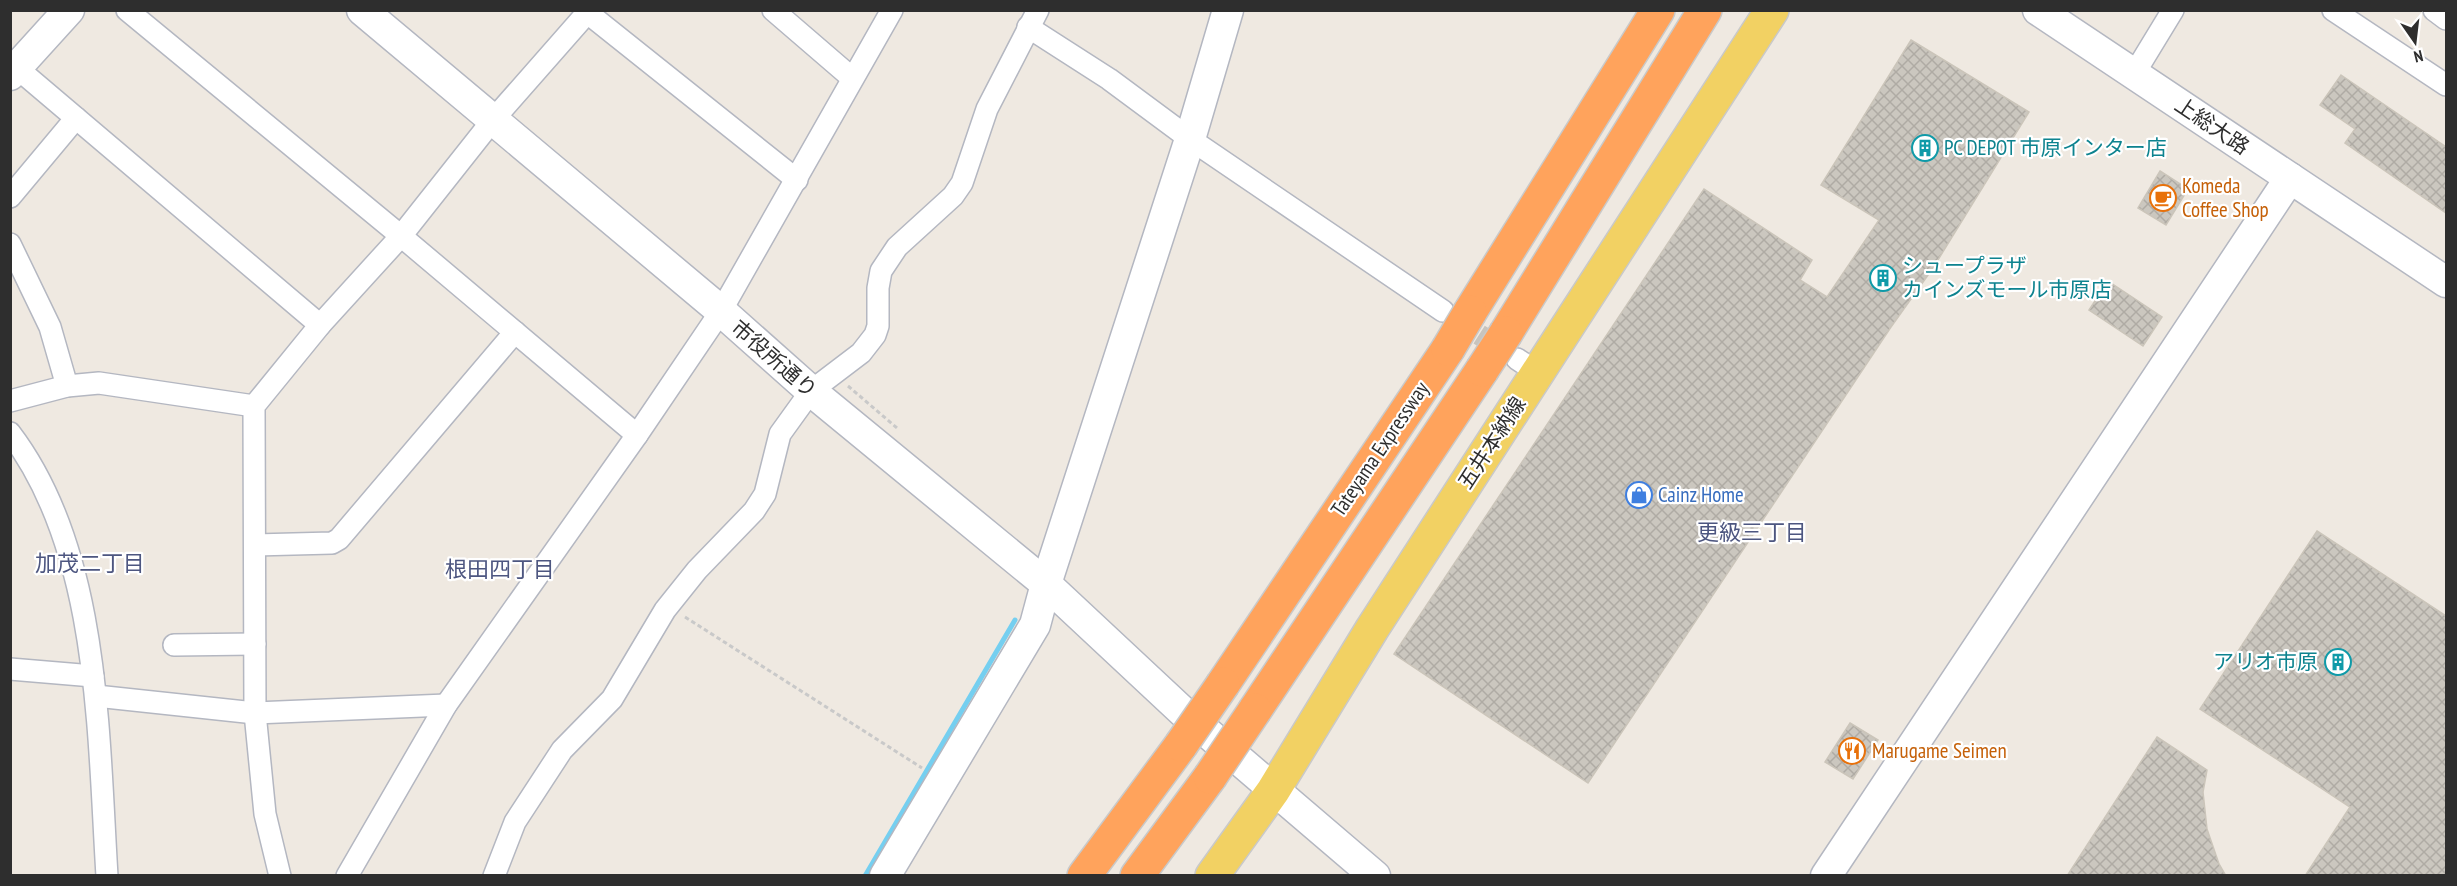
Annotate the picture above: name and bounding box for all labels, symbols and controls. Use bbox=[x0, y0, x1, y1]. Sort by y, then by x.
north arrow bbox=[2385, 12, 2445, 72]
text: N bbox=[2412, 46, 2425, 67]
street label: 上総大路 bbox=[2170, 91, 2255, 160]
building icon: PC DEPOT 市原インター店 bbox=[1910, 133, 1940, 163]
place label: PC DEPOT 市原インター店 bbox=[1944, 134, 2167, 161]
place label: Komeda Coffee Shop bbox=[2182, 172, 2269, 223]
cafe icon: Komeda Coffee Shop bbox=[2148, 183, 2178, 213]
place label: シュープラザ カインズモール市原店 bbox=[1902, 252, 2112, 303]
building icon: シュープラザ カインズモール市原店 bbox=[1868, 263, 1898, 293]
street label: 市役所通り bbox=[726, 314, 823, 403]
street label: Tateyama Expressway bbox=[1325, 376, 1435, 521]
street label: 五井本納線 bbox=[1452, 391, 1531, 494]
shop icon: Cainz Home bbox=[1624, 480, 1654, 510]
place label: Cainz Home bbox=[1658, 481, 1744, 508]
district label: 更級三丁目 bbox=[1697, 518, 1807, 546]
district label: 加茂二丁目 bbox=[35, 549, 145, 577]
district label: 根田四丁目 bbox=[445, 555, 555, 583]
building icon: アリオ市原 bbox=[2323, 647, 2353, 677]
place label: アリオ市原 bbox=[2213, 648, 2318, 675]
restaurant icon: Marugame Seimen bbox=[1837, 736, 1867, 766]
place label: Marugame Seimen bbox=[1872, 737, 2007, 764]

